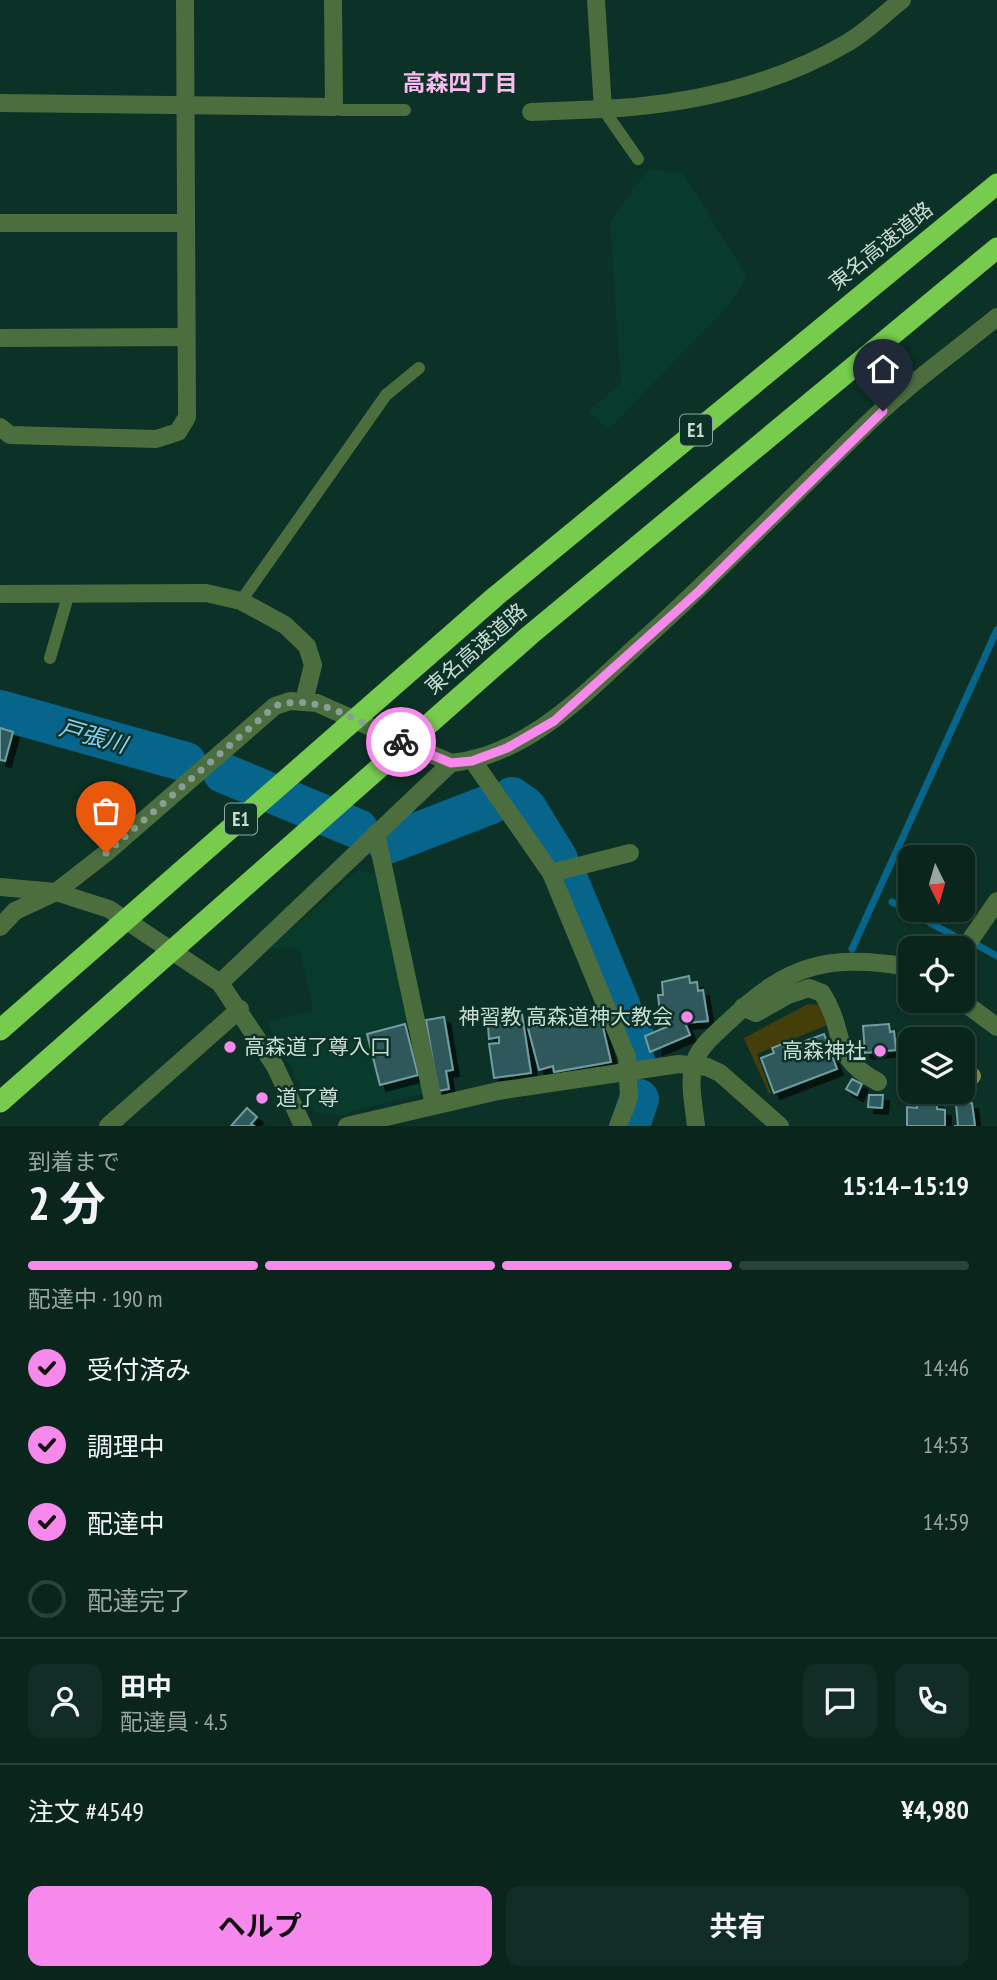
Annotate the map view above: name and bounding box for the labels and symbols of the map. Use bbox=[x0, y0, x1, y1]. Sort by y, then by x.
district label: 高森四丁目 bbox=[403, 68, 518, 97]
street label: 東名高速道路 bbox=[823, 195, 938, 296]
pin bbox=[853, 339, 913, 411]
road number: E1 bbox=[680, 414, 712, 446]
street label: 東名高速道路 bbox=[419, 597, 532, 700]
courier bbox=[366, 707, 436, 777]
water label: 戸張川 bbox=[56, 712, 133, 760]
pin bbox=[76, 781, 136, 853]
road number: E1 bbox=[225, 804, 257, 834]
north arrow bbox=[898, 845, 975, 922]
place label: 神習教 高森道神大教会 bbox=[459, 1003, 673, 1030]
marker: 神習教 高森道神大教会 bbox=[679, 1009, 695, 1025]
place label: 高森道了尊入口 bbox=[244, 1033, 391, 1060]
place label: 高森神社 bbox=[782, 1037, 866, 1064]
marker: 高森道了尊入口 bbox=[222, 1039, 238, 1055]
marker: 高森神社 bbox=[872, 1043, 888, 1059]
place label: 道了尊 bbox=[276, 1084, 339, 1111]
marker: 道了尊 bbox=[254, 1090, 270, 1106]

